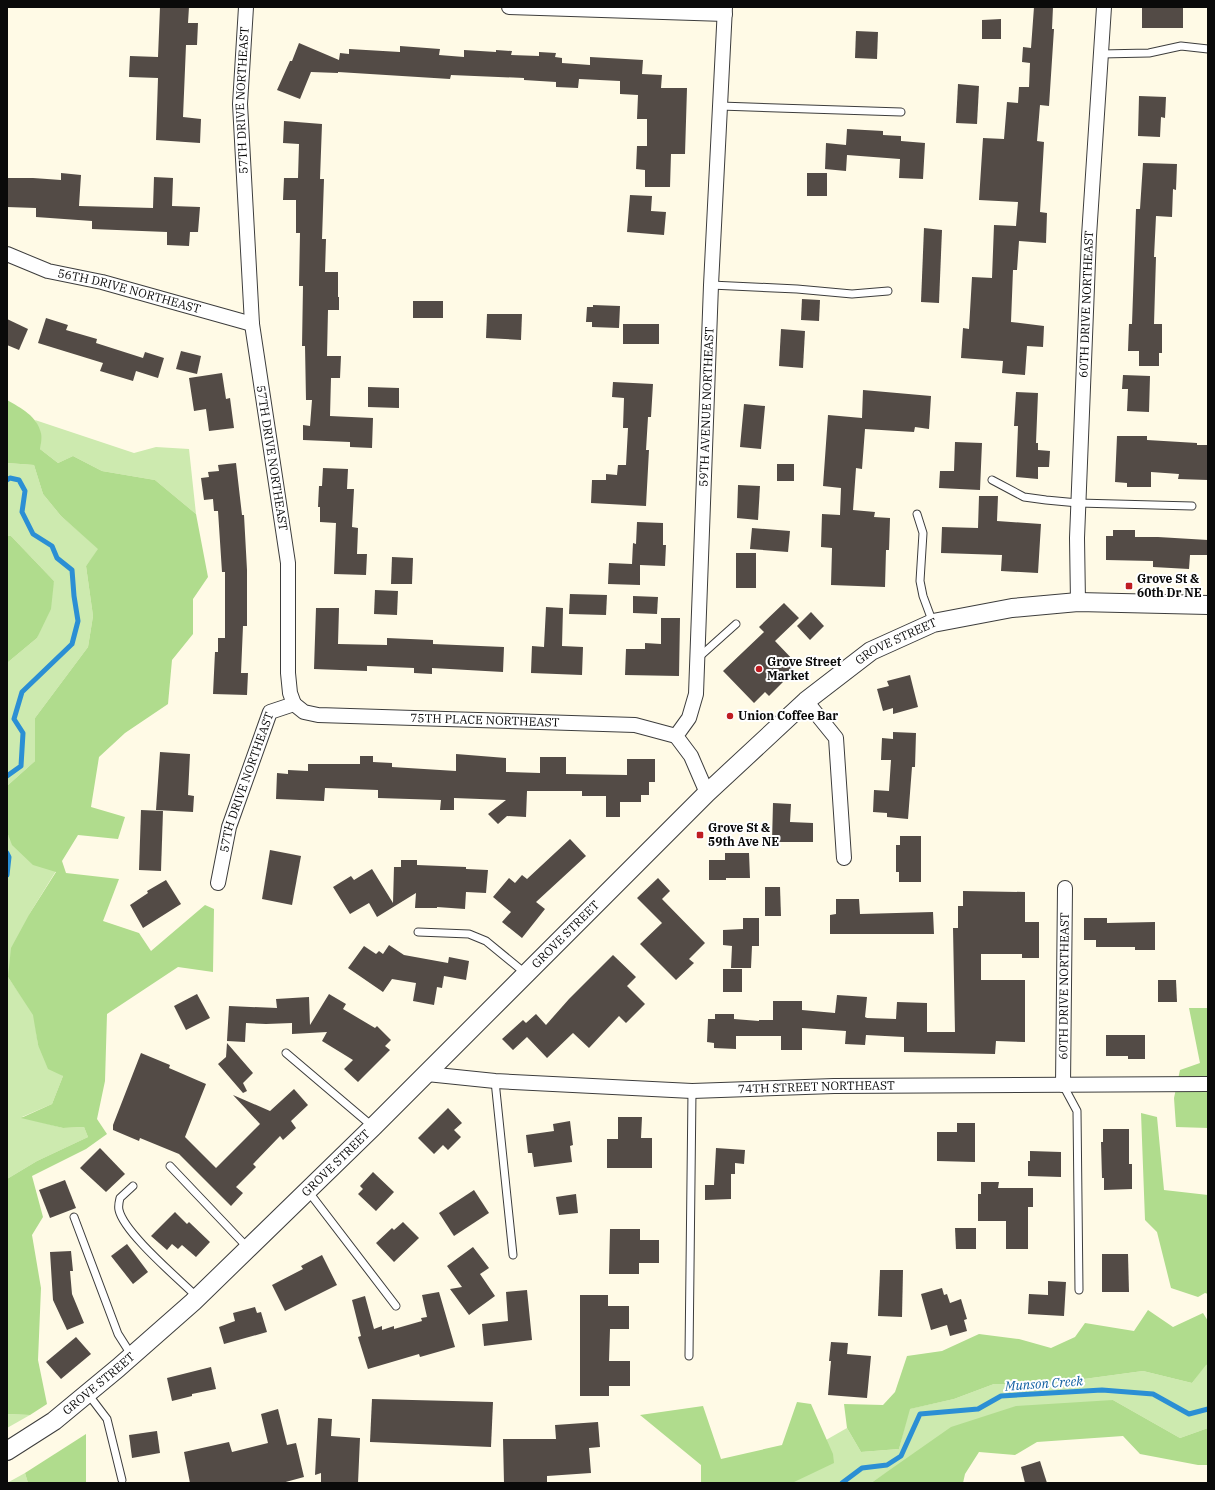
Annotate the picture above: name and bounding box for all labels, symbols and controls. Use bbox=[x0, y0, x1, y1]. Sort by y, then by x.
street label: 57TH DRIVE NORTHEAST bbox=[232, 26, 252, 174]
street label: 60TH DRIVE NORTHEAST bbox=[1075, 230, 1096, 378]
street label: 56TH DRIVE NORTHEAST bbox=[56, 265, 203, 316]
street label: 59TH AVENUE NORTHEAST bbox=[696, 326, 716, 487]
street label: 57TH DRIVE NORTHEAST bbox=[254, 384, 291, 532]
place label: Grove St & 60th Dr NE bbox=[1137, 571, 1202, 600]
marker: Grove St & 60th Dr NE bbox=[1124, 581, 1134, 591]
street label: GROVE STREET bbox=[852, 614, 939, 668]
place label: Grove Street Market bbox=[767, 654, 842, 683]
marker: Grove Street Market bbox=[754, 664, 764, 674]
place label: Union Coffee Bar bbox=[738, 708, 838, 723]
street label: 57TH DRIVE NORTHEAST bbox=[216, 710, 276, 854]
street label: 75TH PLACE NORTHEAST bbox=[410, 710, 560, 730]
marker: Union Coffee Bar bbox=[725, 711, 735, 721]
place label: Grove St & 59th Ave NE bbox=[708, 820, 779, 849]
marker: Grove St & 59th Ave NE bbox=[695, 830, 705, 840]
street label: GROVE STREET bbox=[528, 897, 602, 971]
street label: 60TH DRIVE NORTHEAST bbox=[1055, 912, 1072, 1060]
street label: 74TH STREET NORTHEAST bbox=[738, 1078, 895, 1096]
street label: GROVE STREET bbox=[298, 1126, 373, 1199]
street label: GROVE STREET bbox=[59, 1349, 138, 1418]
water label: Munson Creek bbox=[1003, 1372, 1084, 1395]

